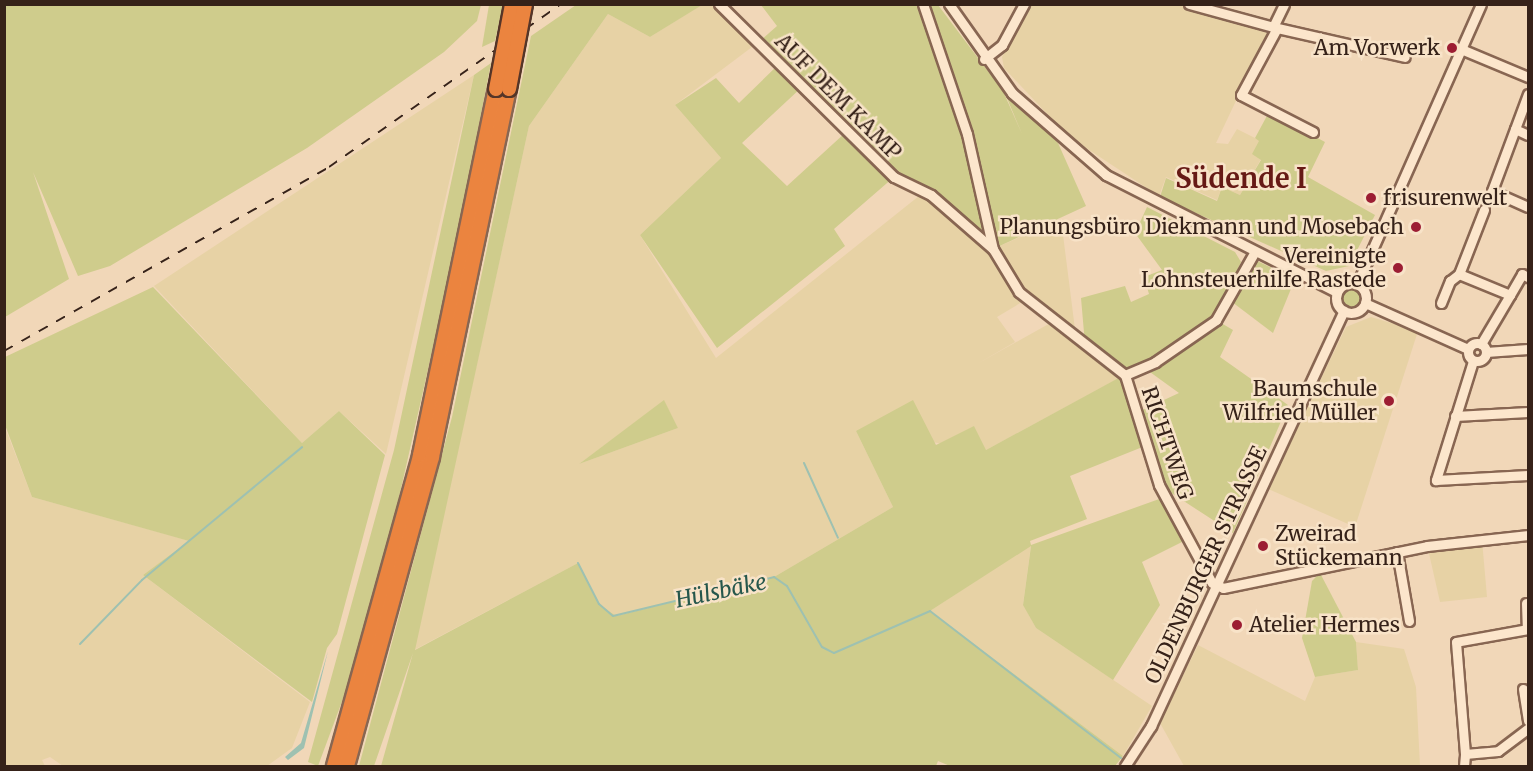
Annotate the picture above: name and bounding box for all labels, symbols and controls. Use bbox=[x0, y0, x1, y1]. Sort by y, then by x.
street label: AUF DEM KAMP bbox=[770, 29, 906, 165]
place label: Am Vorwerk bbox=[1314, 35, 1440, 61]
marker: Am Vorwerk bbox=[1445, 41, 1459, 55]
district label: Südende I bbox=[1175, 163, 1307, 195]
place label: frisurenwelt bbox=[1383, 185, 1507, 211]
marker: frisurenwelt bbox=[1364, 191, 1378, 205]
place label: Planungsbüro Diekmann und Mosebach bbox=[1000, 214, 1404, 240]
marker: Planungsbüro Diekmann und Mosebach bbox=[1409, 220, 1423, 234]
place label: Vereinigte Lohnsteuerhilfe Rastede bbox=[1141, 243, 1386, 293]
marker: Vereinigte Lohnsteuerhilfe Rastede bbox=[1391, 261, 1405, 275]
place label: Baumschule Wilfried Müller bbox=[1223, 376, 1377, 426]
street label: RICHTWEG bbox=[1136, 383, 1198, 503]
marker: Baumschule Wilfried Müller bbox=[1382, 394, 1396, 408]
street label: OLDENBURGER STRASSE bbox=[1140, 442, 1272, 688]
place label: Zweirad Stückemann bbox=[1275, 521, 1403, 571]
marker: Zweirad Stückemann bbox=[1256, 539, 1270, 553]
water label: Hülsbäke bbox=[673, 568, 769, 614]
place label: Atelier Hermes bbox=[1249, 612, 1400, 638]
marker: Atelier Hermes bbox=[1230, 618, 1244, 632]

